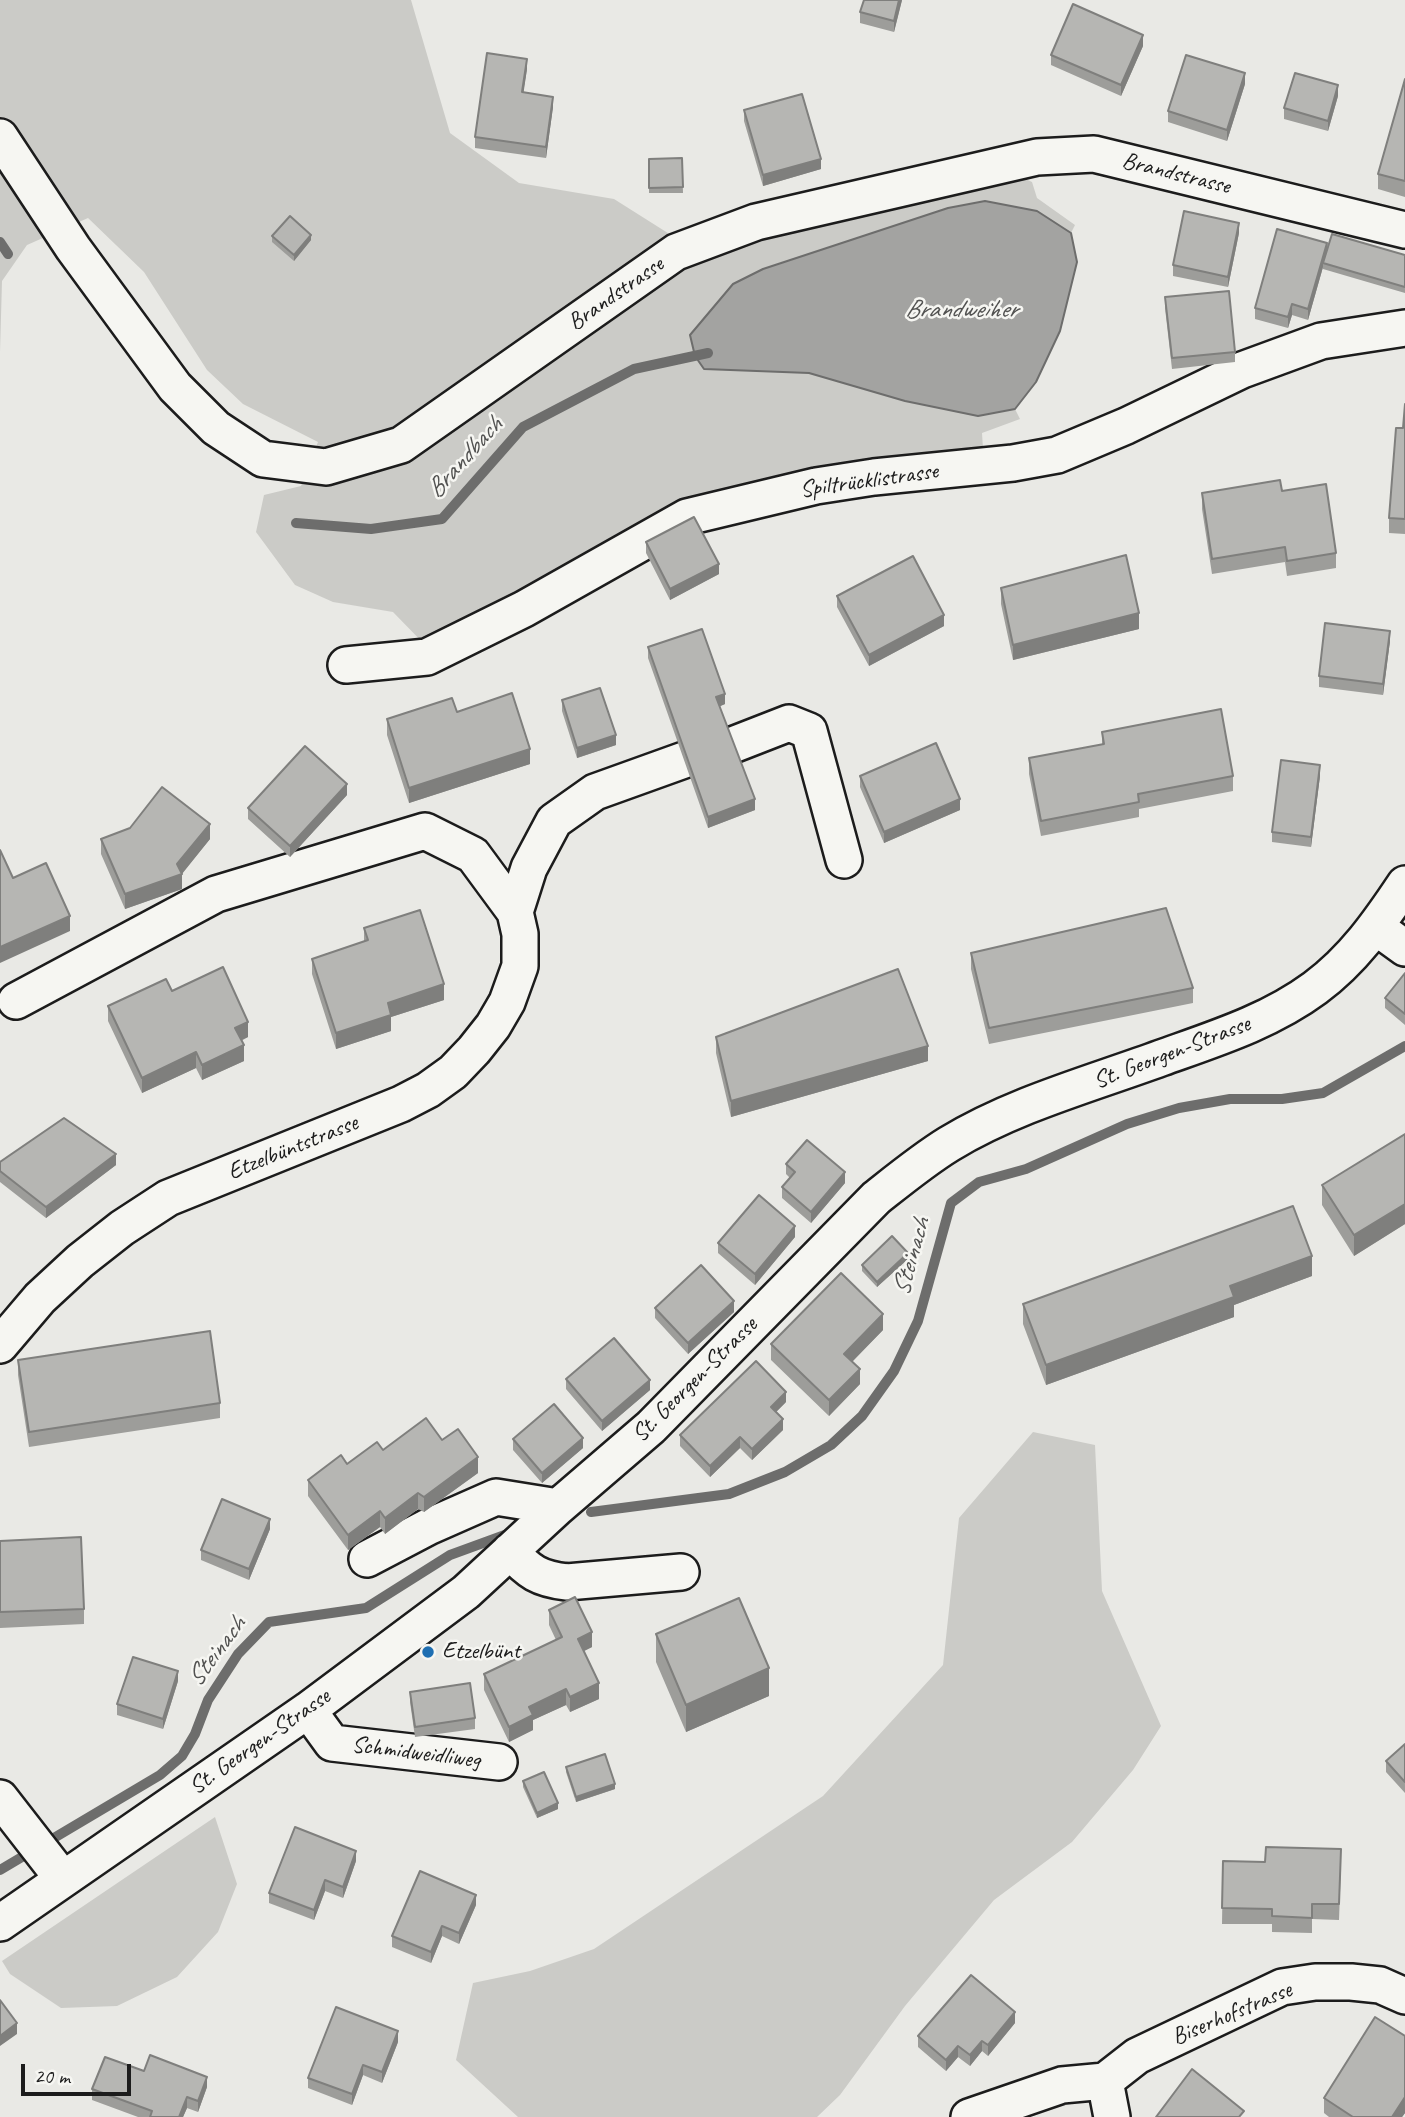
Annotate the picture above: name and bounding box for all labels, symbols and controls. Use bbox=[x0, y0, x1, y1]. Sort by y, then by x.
street label: Brandstrasse bbox=[1119, 147, 1233, 201]
street label: Brandstrasse bbox=[563, 251, 669, 337]
water label: Brandweiher bbox=[905, 294, 1017, 326]
water label: Brandbach bbox=[420, 411, 510, 505]
street label: Spiltrücklistrasse bbox=[798, 457, 940, 505]
street label: St. Georgen-Strasse bbox=[1090, 1010, 1254, 1096]
street label: Etzelbüntstrasse bbox=[224, 1109, 362, 1187]
water label: Steinach bbox=[886, 1215, 938, 1299]
street label: St. Georgen-Strasse bbox=[626, 1311, 764, 1449]
water label: Steinach bbox=[181, 1611, 253, 1693]
place label: Etzelbünt bbox=[442, 1638, 520, 1666]
marker: Etzelbünt bbox=[420, 1644, 436, 1660]
street label: St. Georgen-Strasse bbox=[184, 1683, 336, 1801]
street label: Schmidweidliweg bbox=[350, 1731, 482, 1775]
street label: Biserhofstrasse bbox=[1168, 1976, 1296, 2052]
scale bar bbox=[24, 2050, 135, 2094]
text: 20 m bbox=[34, 2063, 70, 2089]

